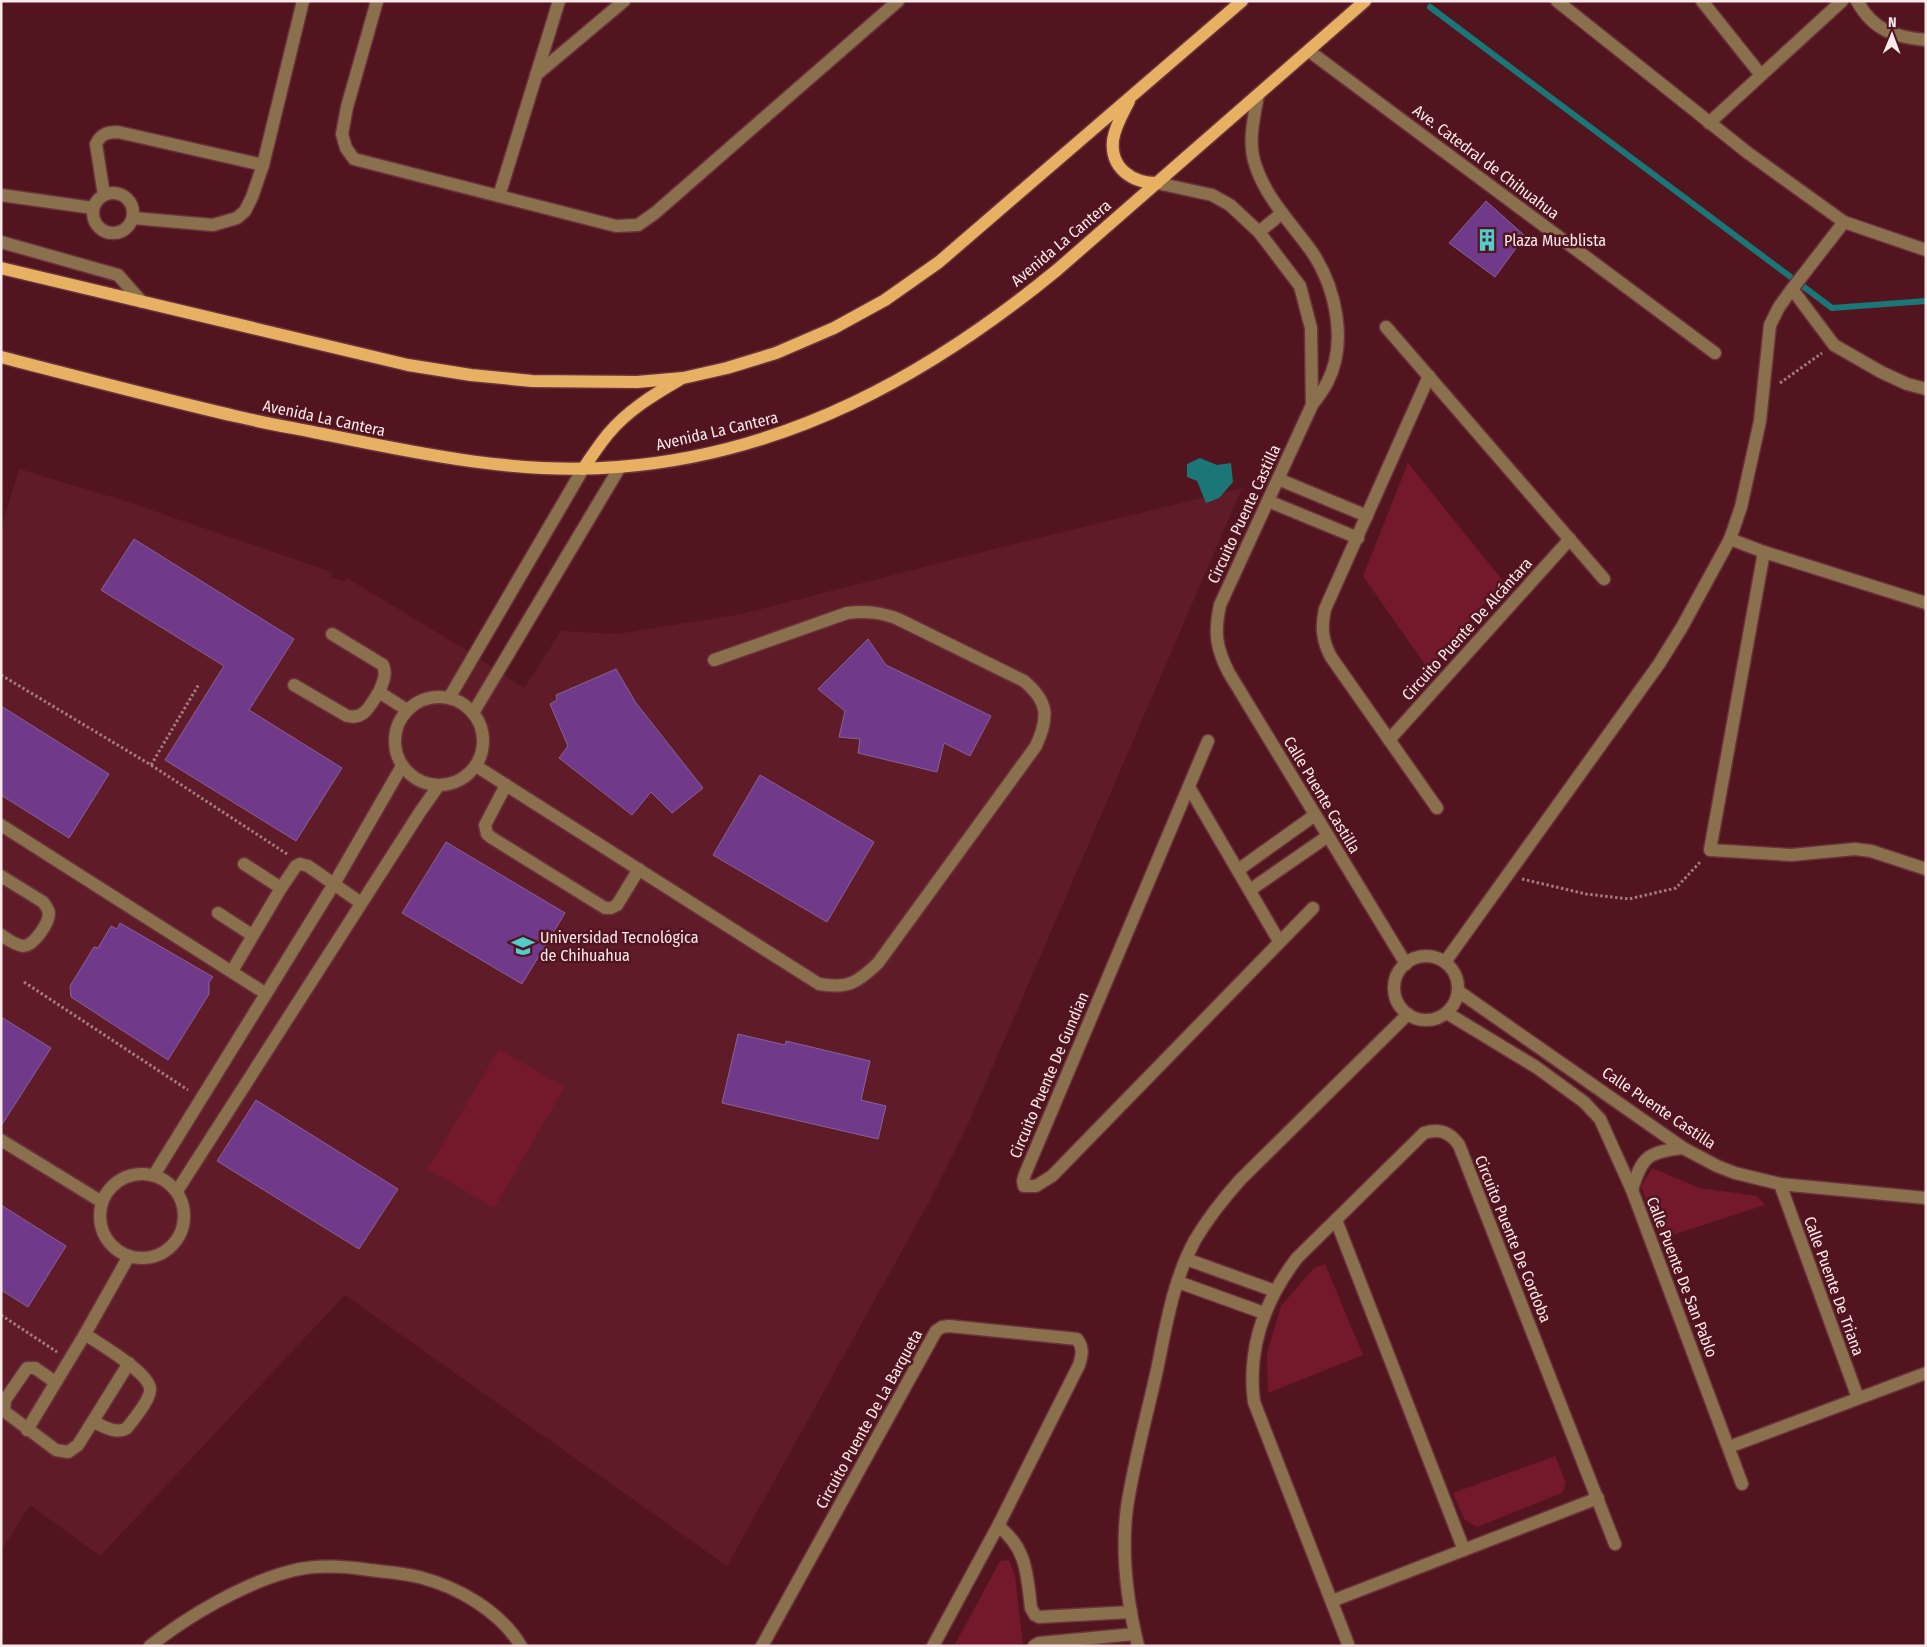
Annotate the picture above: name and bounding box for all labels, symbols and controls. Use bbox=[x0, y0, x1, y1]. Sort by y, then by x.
north arrow bbox=[1867, 10, 1917, 60]
text: N bbox=[1888, 14, 1897, 31]
street label: Ave. Catedral de Chihuahua bbox=[1409, 101, 1563, 223]
street label: Avenida La Cantera bbox=[1007, 196, 1115, 290]
building icon: Plaza Mueblista bbox=[1474, 227, 1500, 253]
place label: Plaza Mueblista bbox=[1504, 231, 1606, 250]
street label: Avenida La Cantera bbox=[261, 396, 387, 440]
street label: Avenida La Cantera bbox=[654, 408, 780, 454]
street label: Circuito Puente Castilla bbox=[1203, 441, 1285, 586]
street label: Circuito Puente De Alcántara bbox=[1398, 554, 1536, 704]
street label: Calle Puente Castilla bbox=[1280, 733, 1364, 857]
place label: Universidad Tecnológica de Chihuahua bbox=[540, 928, 699, 965]
school or university icon: Universidad Tecnológica de Chihuahua bbox=[510, 933, 536, 959]
street label: Circuito Puente De Gundian bbox=[1005, 989, 1093, 1161]
street label: Calle Puente Castilla bbox=[1599, 1063, 1720, 1153]
street label: Circuito Puente De Cordoba bbox=[1471, 1153, 1555, 1325]
street label: Calle Puente De San Pablo bbox=[1643, 1194, 1721, 1360]
street label: Calle Puente De Triana bbox=[1800, 1214, 1868, 1358]
street label: Circuito Puente De La Barqueta bbox=[812, 1326, 926, 1512]

